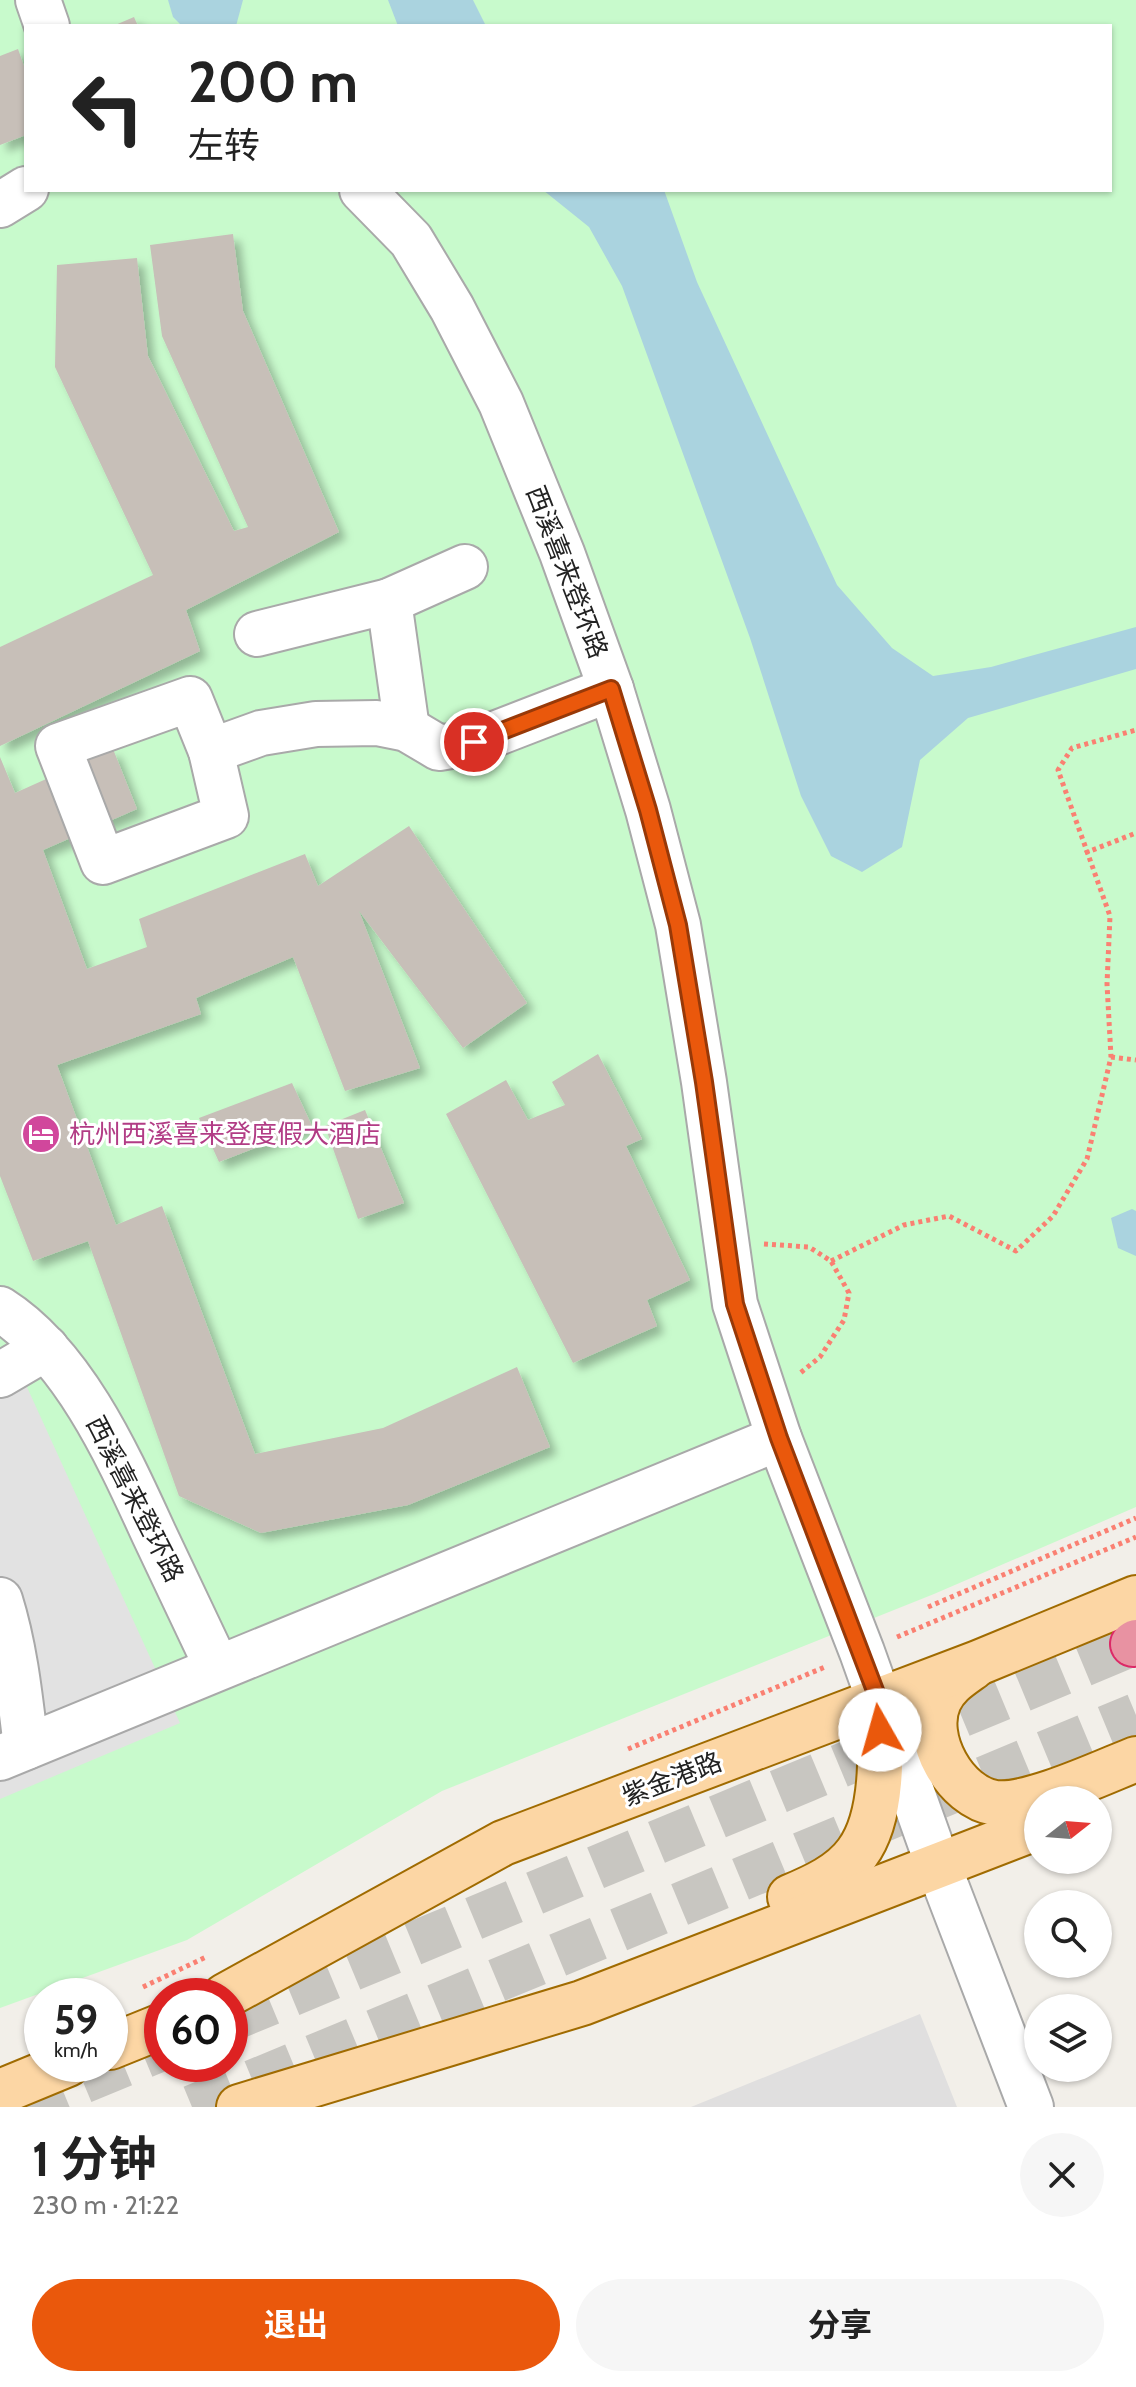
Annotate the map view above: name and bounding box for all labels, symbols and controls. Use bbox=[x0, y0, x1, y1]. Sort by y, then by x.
text: 200 m bbox=[188, 48, 358, 116]
icon: left bbox=[56, 56, 160, 160]
text: 左转 bbox=[188, 123, 260, 167]
street label: 西溪喜来登环路 bbox=[519, 481, 615, 663]
pin bbox=[440, 708, 508, 776]
icon: arrive bbox=[452, 720, 496, 764]
hotel icon: 杭州西溪喜来登度假大酒店 bbox=[20, 1113, 62, 1155]
place label: 杭州西溪喜来登度假大酒店 bbox=[69, 1118, 381, 1150]
street label: 西溪喜来登环路 bbox=[79, 1411, 191, 1587]
position arrow bbox=[838, 1688, 922, 1772]
street label: 紫金港路 bbox=[618, 1745, 726, 1813]
north arrow bbox=[1024, 1786, 1112, 1874]
map controls bbox=[1024, 1786, 1112, 2082]
button: search bbox=[1024, 1890, 1112, 1978]
speed limit sign: 60 bbox=[144, 1978, 248, 2082]
button: layers bbox=[1024, 1994, 1112, 2082]
text: 59 bbox=[54, 1995, 98, 2044]
text: km/h bbox=[54, 2038, 98, 2062]
text: 1 分钟 bbox=[32, 2130, 157, 2188]
button: close bbox=[1020, 2133, 1104, 2217]
text: 230 m · 21:22 bbox=[32, 2189, 179, 2221]
button: 退出 bbox=[32, 2279, 560, 2371]
button: 分享 bbox=[576, 2279, 1104, 2371]

